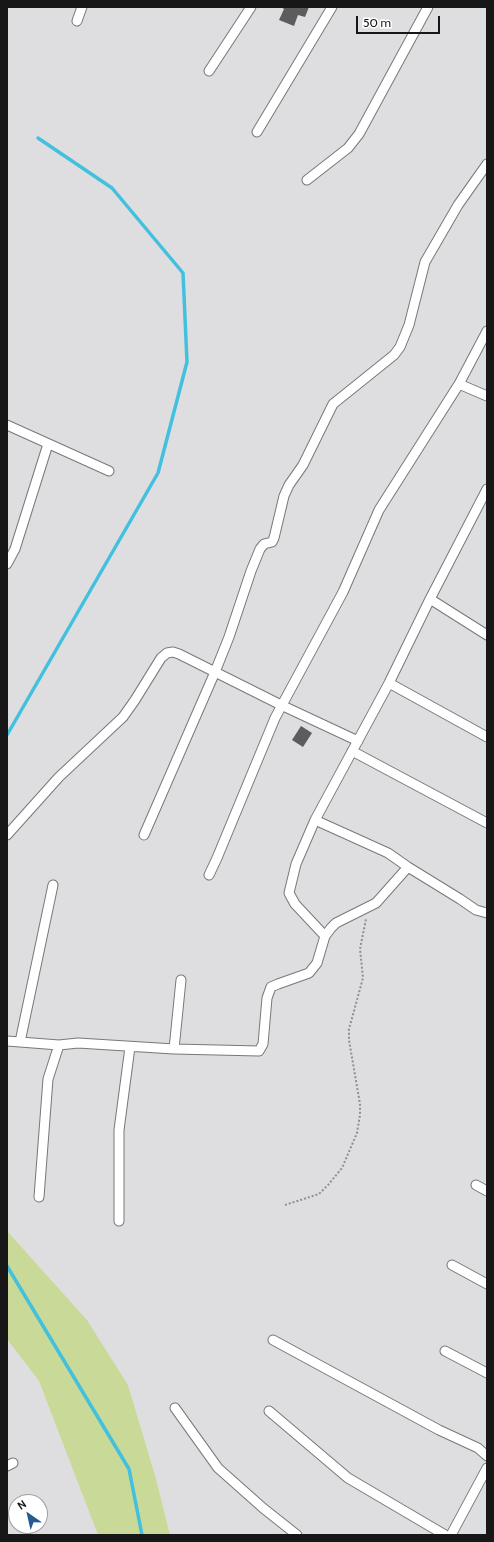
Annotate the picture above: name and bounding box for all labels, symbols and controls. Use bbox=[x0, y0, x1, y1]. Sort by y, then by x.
scale bar bbox=[358, 8, 442, 34]
text: 50 m bbox=[363, 15, 391, 30]
north arrow bbox=[8, 1494, 48, 1534]
text: N bbox=[15, 1497, 29, 1513]

